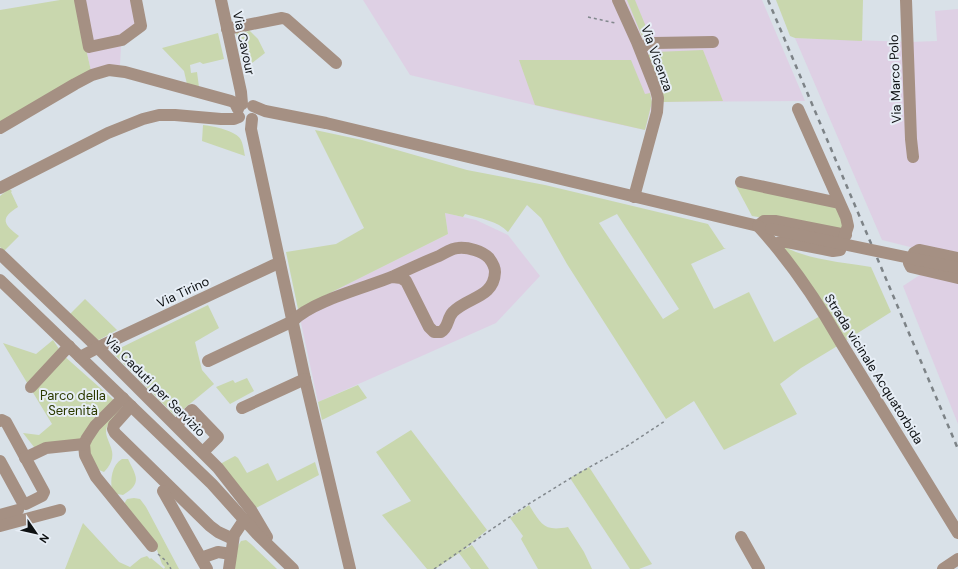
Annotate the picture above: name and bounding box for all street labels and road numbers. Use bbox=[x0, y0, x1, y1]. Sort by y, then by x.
street label: Via Cavour bbox=[229, 9, 259, 77]
street label: Via Vicenza bbox=[637, 22, 677, 94]
street label: Via Marco Polo bbox=[885, 34, 905, 124]
street label: Via Tirino bbox=[154, 272, 212, 312]
street label: Strada vicinale Acquatorbida bbox=[821, 291, 927, 447]
street label: Via Caduti per Servizio bbox=[101, 332, 209, 440]

